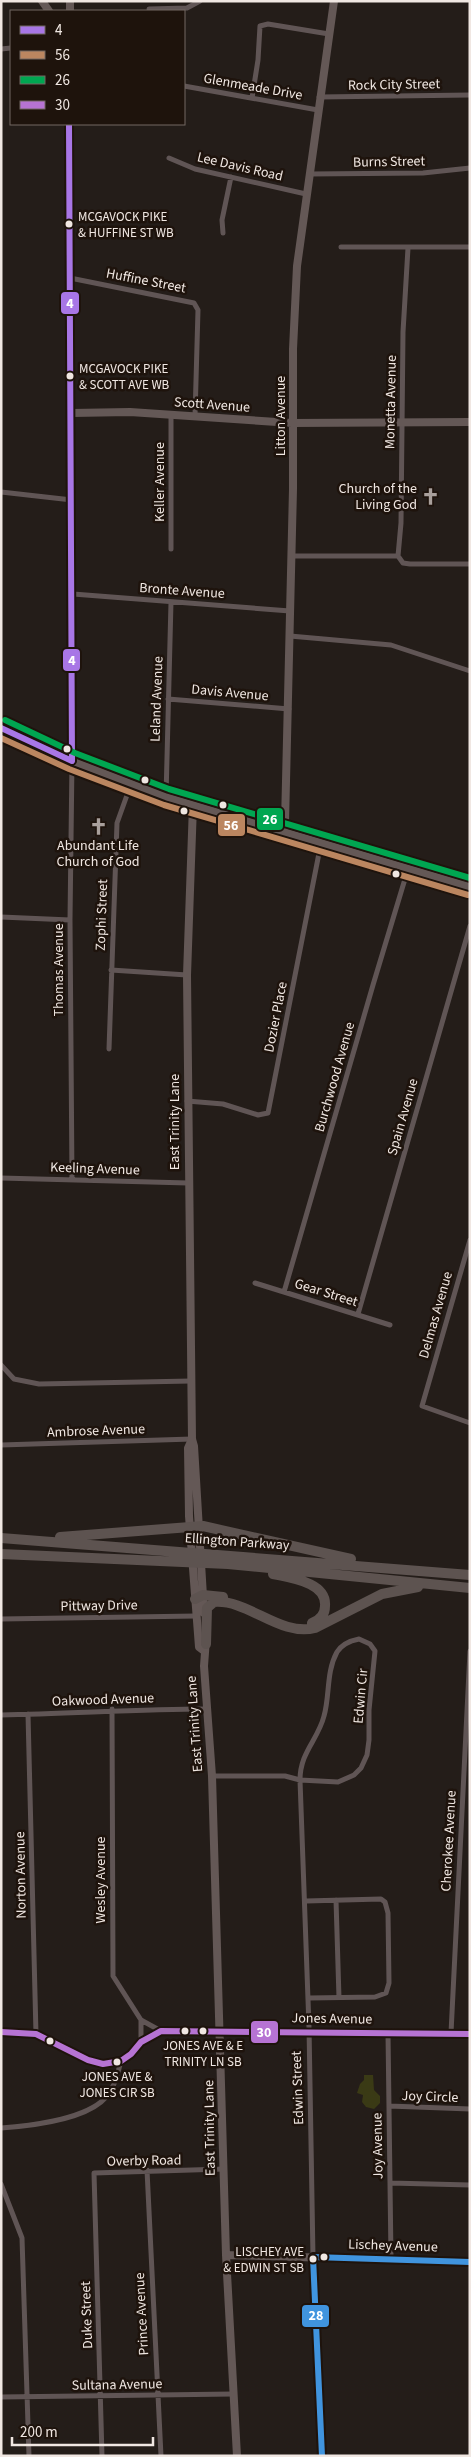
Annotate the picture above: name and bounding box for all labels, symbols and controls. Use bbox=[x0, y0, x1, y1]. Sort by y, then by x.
legend bbox=[10, 10, 185, 125]
text: 4 bbox=[55, 20, 63, 41]
text: 56 bbox=[55, 45, 70, 66]
street label: Glenmeade Drive bbox=[202, 68, 304, 106]
text: 26 bbox=[55, 70, 70, 91]
street label: Rock City Street bbox=[348, 74, 440, 96]
text: 30 bbox=[55, 95, 70, 116]
street label: Lee Davis Road bbox=[195, 147, 285, 187]
street label: Burns Street bbox=[353, 151, 425, 173]
place label: MCGAVOCK PIKE & HUFFINE ST WB bbox=[78, 208, 174, 242]
marker: MCGAVOCK PIKE & HUFFINE ST WB bbox=[64, 219, 74, 229]
street label: Huffine Street bbox=[104, 263, 188, 299]
line badge: 4 bbox=[60, 291, 80, 315]
text: 4 bbox=[66, 294, 74, 314]
street label: Monetta Avenue bbox=[380, 355, 402, 449]
place label: MCGAVOCK PIKE & SCOTT AVE WB bbox=[79, 360, 170, 394]
marker: MCGAVOCK PIKE & SCOTT AVE WB bbox=[65, 371, 75, 381]
street label: Litton Avenue bbox=[271, 376, 291, 456]
street label: Scott Avenue bbox=[173, 392, 251, 418]
street label: Keller Avenue bbox=[150, 442, 170, 522]
place label: Church of the Living God bbox=[339, 479, 417, 515]
church icon: Church of the Living God bbox=[421, 487, 441, 507]
street label: Bronte Avenue bbox=[139, 578, 225, 604]
line badge: 4 bbox=[62, 648, 81, 672]
text: 4 bbox=[68, 651, 76, 671]
street label: Leland Avenue bbox=[146, 656, 168, 742]
street label: Davis Avenue bbox=[191, 680, 270, 706]
unlabelled marker bbox=[62, 744, 72, 754]
unlabelled marker bbox=[140, 775, 150, 785]
unlabelled marker bbox=[218, 800, 228, 810]
unlabelled marker bbox=[179, 806, 189, 816]
line badge: 26 bbox=[256, 807, 284, 831]
text: 26 bbox=[263, 810, 277, 830]
line badge: 56 bbox=[217, 813, 246, 837]
church icon: Abundant Life Church of God bbox=[88, 816, 108, 836]
text: 56 bbox=[224, 816, 238, 836]
place label: Abundant Life Church of God bbox=[56, 836, 140, 872]
unlabelled marker bbox=[391, 869, 401, 879]
street label: Zophi Street bbox=[91, 879, 113, 951]
street label: Thomas Avenue bbox=[49, 923, 69, 1017]
street label: Dozier Place bbox=[259, 980, 293, 1054]
street label: Burchwood Avenue bbox=[310, 1020, 360, 1134]
street label: East Trinity Lane bbox=[165, 1074, 185, 1170]
street label: Spain Avenue bbox=[382, 1076, 424, 1158]
street label: Keeling Avenue bbox=[50, 1157, 140, 1181]
street label: Delmas Avenue bbox=[414, 1269, 458, 1361]
street label: Gear Street bbox=[292, 1274, 360, 1312]
street label: Ambrose Avenue bbox=[47, 1419, 145, 1443]
street label: Ellington Parkway bbox=[184, 1528, 291, 1556]
street label: Pittway Drive bbox=[60, 1595, 138, 1617]
street label: Edwin Cir bbox=[349, 1667, 373, 1724]
street label: East Trinity Lane bbox=[182, 1675, 208, 1773]
street label: Oakwood Avenue bbox=[52, 1688, 154, 1712]
street label: Cherokee Avenue bbox=[436, 1790, 462, 1892]
street label: Norton Avenue bbox=[10, 1831, 32, 1919]
street label: Wesley Avenue bbox=[91, 1837, 111, 1923]
street label: Jones Avenue bbox=[291, 2008, 373, 2030]
line badge: 30 bbox=[250, 2020, 279, 2044]
text: 30 bbox=[257, 2023, 271, 2043]
unlabelled marker bbox=[180, 2026, 190, 2036]
marker: JONES AVE & E TRINITY LN SB bbox=[198, 2026, 208, 2036]
unlabelled marker bbox=[45, 2036, 55, 2046]
place label: JONES AVE & E TRINITY LN SB bbox=[163, 2037, 243, 2071]
street label: Edwin Street bbox=[287, 2050, 309, 2125]
marker: JONES AVE & JONES CIR SB bbox=[112, 2057, 122, 2067]
place label: JONES AVE & JONES CIR SB bbox=[79, 2068, 155, 2102]
street label: East Trinity Lane bbox=[199, 2080, 221, 2176]
street label: Joy Circle bbox=[401, 2086, 459, 2108]
street label: Joy Avenue bbox=[367, 2112, 389, 2180]
street label: Overby Road bbox=[106, 2150, 182, 2172]
street label: Lischey Avenue bbox=[348, 2234, 438, 2258]
place label: LISCHEY AVE & EDWIN ST SB bbox=[223, 2243, 304, 2277]
unlabelled marker bbox=[319, 2252, 329, 2262]
marker: LISCHEY AVE & EDWIN ST SB bbox=[308, 2254, 318, 2264]
street label: Prince Avenue bbox=[130, 2272, 154, 2356]
street label: Duke Street bbox=[76, 2281, 98, 2349]
line badge: 28 bbox=[301, 2304, 330, 2328]
text: 28 bbox=[309, 2306, 323, 2326]
street label: Sultana Avenue bbox=[71, 2374, 163, 2396]
scale bar bbox=[12, 2414, 154, 2446]
text: 200 m bbox=[20, 2422, 58, 2443]

